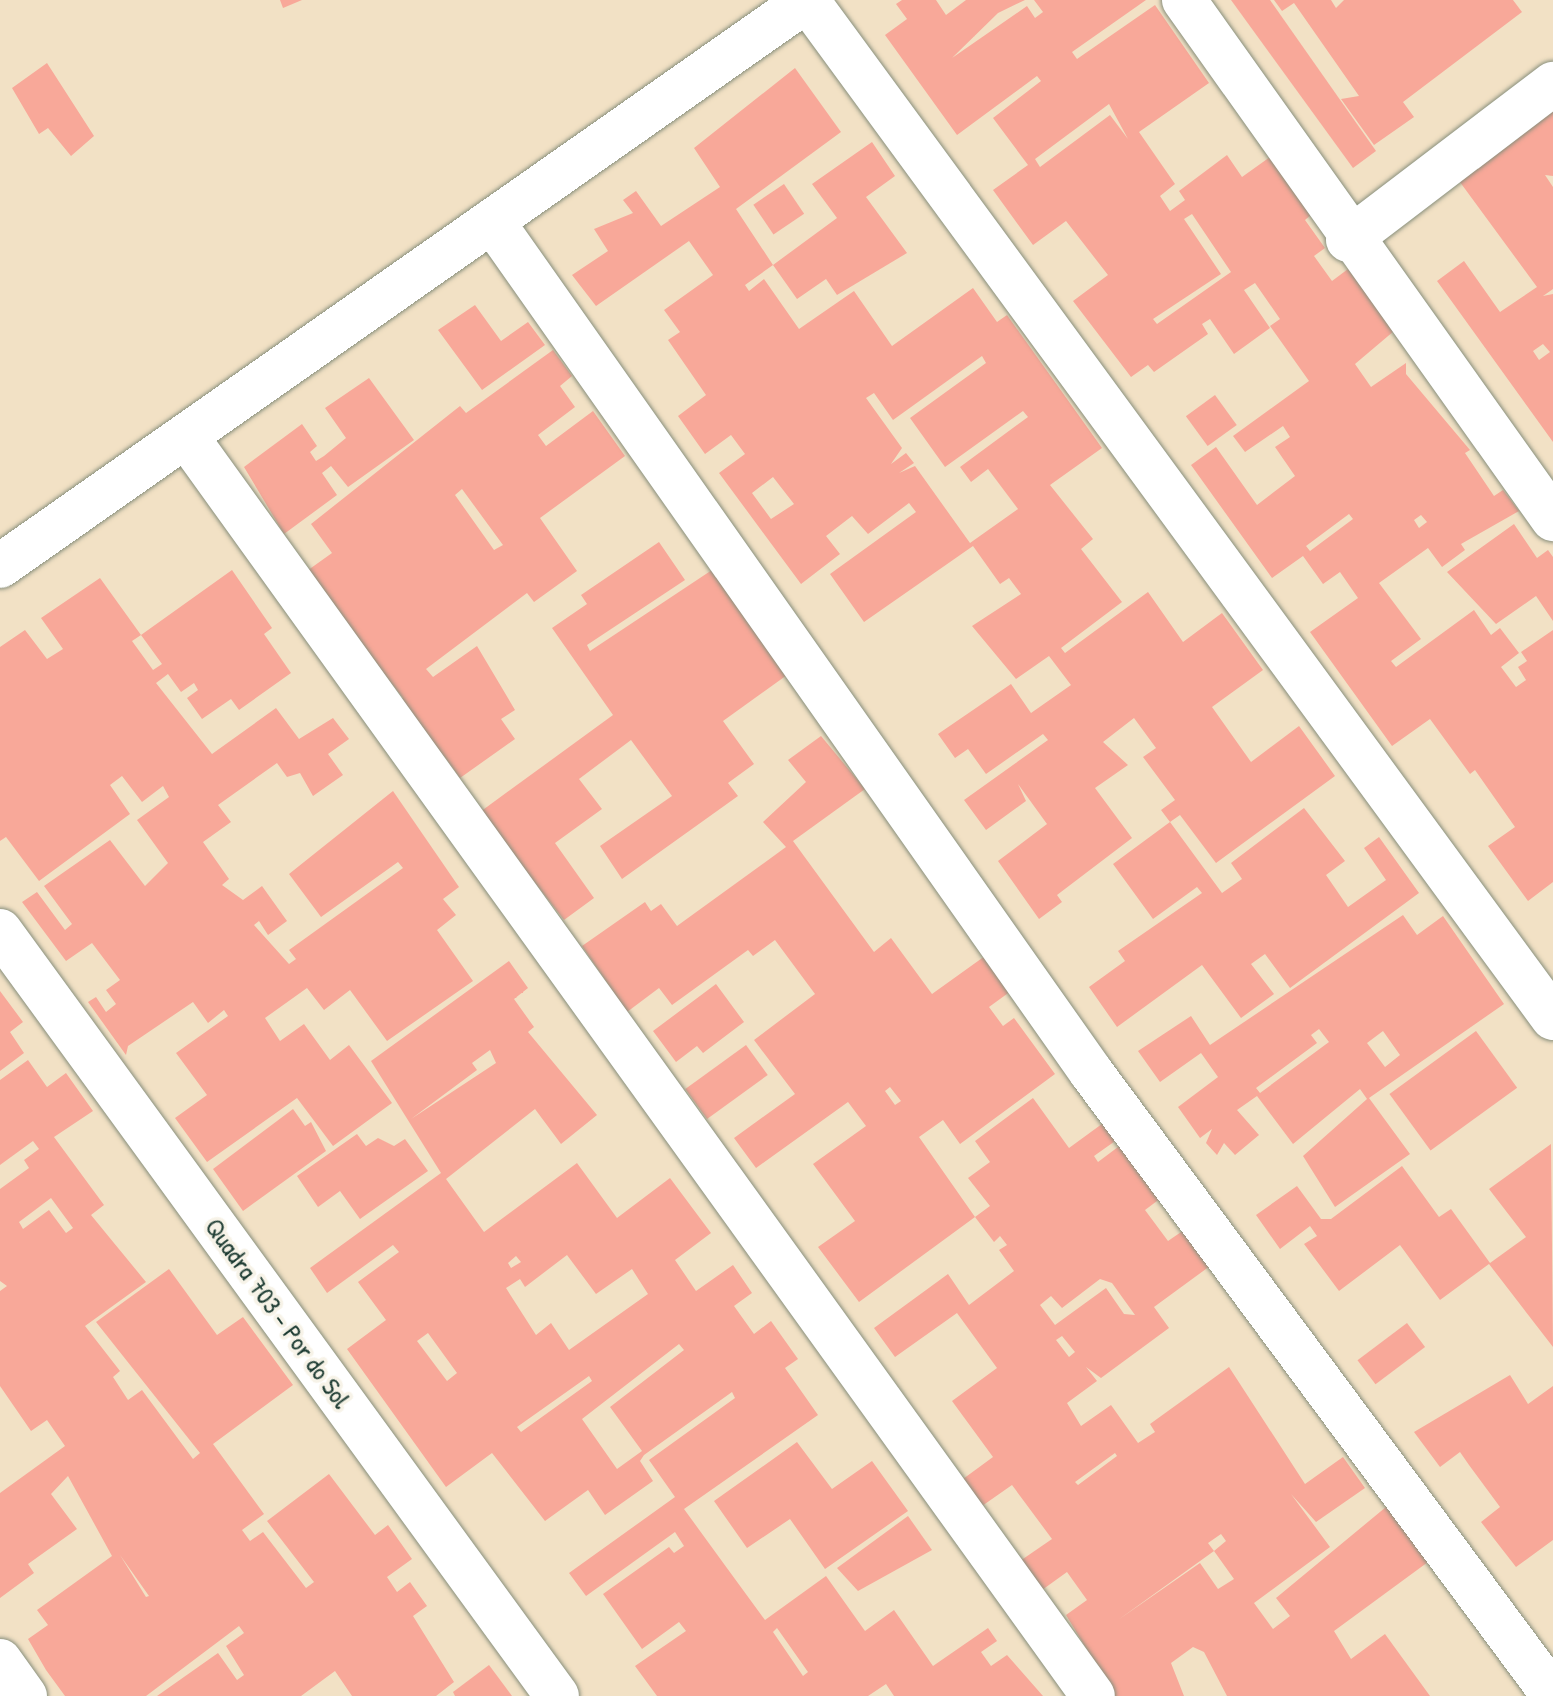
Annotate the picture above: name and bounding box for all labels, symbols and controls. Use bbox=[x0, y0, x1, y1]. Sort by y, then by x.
street label: Quadra 703 - Por do Sol bbox=[199, 1212, 357, 1414]

